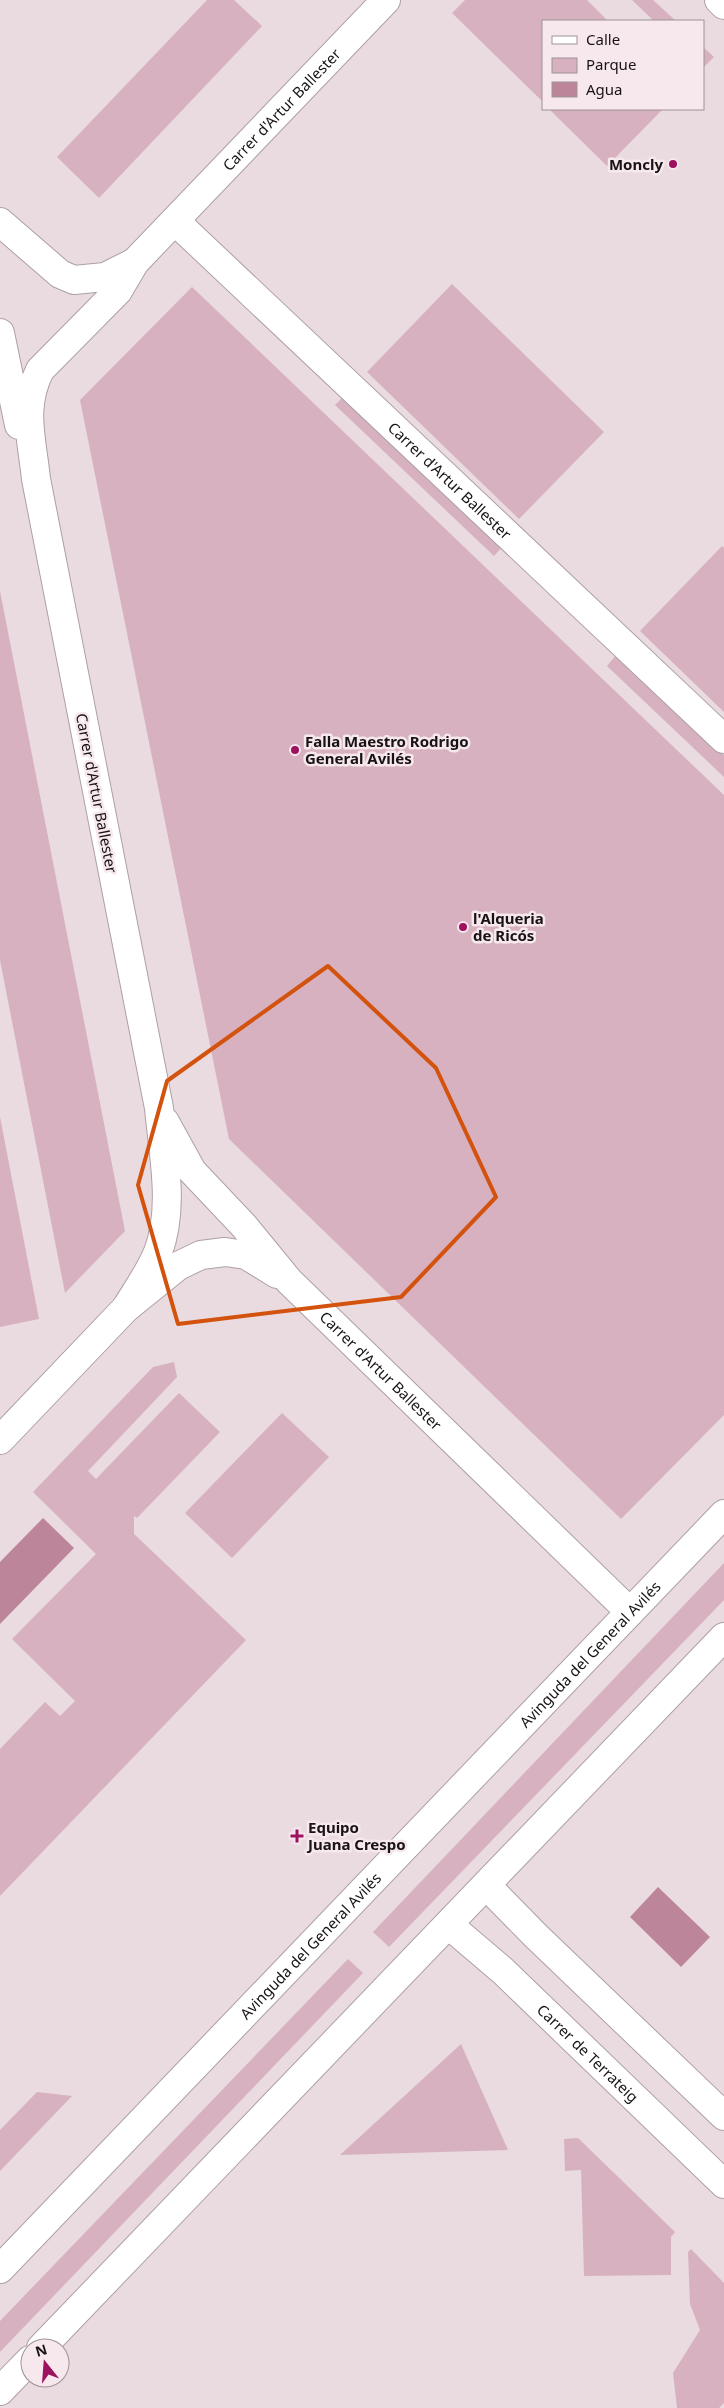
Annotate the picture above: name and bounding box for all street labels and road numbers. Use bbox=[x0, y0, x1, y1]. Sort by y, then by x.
street label: Carrer d'Artur Ballester bbox=[218, 44, 345, 175]
street label: Carrer d'Artur Ballester bbox=[384, 417, 516, 543]
street label: Carrer d'Artur Ballester bbox=[72, 711, 122, 875]
street label: Carrer d'Artur Ballester bbox=[316, 1307, 446, 1434]
street label: Avinguda del General Avilés bbox=[515, 1576, 665, 1732]
street label: Avinguda del General Avilés bbox=[235, 1868, 385, 2023]
street label: Carrer de Terrateig bbox=[533, 1999, 643, 2106]

